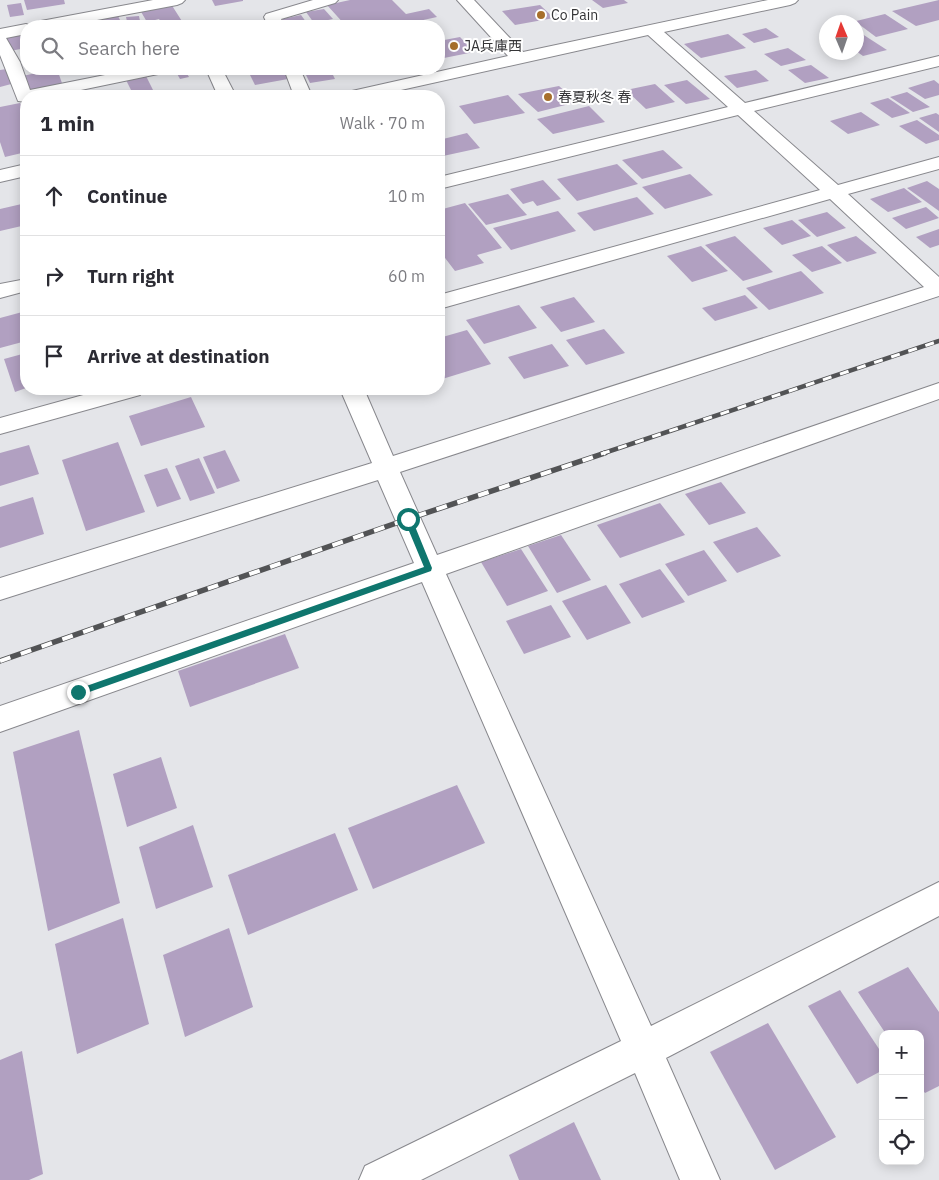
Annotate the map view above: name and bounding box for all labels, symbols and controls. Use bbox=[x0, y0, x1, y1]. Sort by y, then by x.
place label: Co Pain bbox=[551, 6, 598, 24]
marker: Co Pain bbox=[535, 9, 547, 21]
north arrow bbox=[819, 15, 864, 60]
search box bbox=[20, 20, 445, 75]
icon: search bbox=[38, 34, 66, 62]
text: Search here bbox=[78, 36, 180, 60]
place label: JA兵庫西 bbox=[464, 37, 522, 55]
marker: JA兵庫西 bbox=[448, 40, 460, 52]
place label: 春夏秋冬 春 bbox=[558, 88, 631, 106]
marker: 春夏秋冬 春 bbox=[542, 91, 554, 103]
text: 1 min bbox=[40, 109, 95, 137]
text: Walk · 70 m bbox=[340, 113, 425, 133]
icon: ahead bbox=[40, 182, 68, 210]
text: Continue bbox=[87, 184, 167, 208]
text: 10 m bbox=[388, 186, 425, 206]
icon: right bbox=[40, 262, 68, 290]
text: Turn right bbox=[87, 264, 174, 288]
text: 60 m bbox=[388, 266, 425, 286]
icon: arrive bbox=[40, 342, 68, 370]
text: Arrive at destination bbox=[87, 344, 270, 368]
route start bbox=[397, 508, 420, 531]
route end bbox=[67, 681, 90, 704]
map controls bbox=[879, 1030, 924, 1165]
button: + bbox=[879, 1030, 924, 1075]
button: − bbox=[879, 1075, 924, 1120]
button: locate bbox=[879, 1120, 924, 1165]

